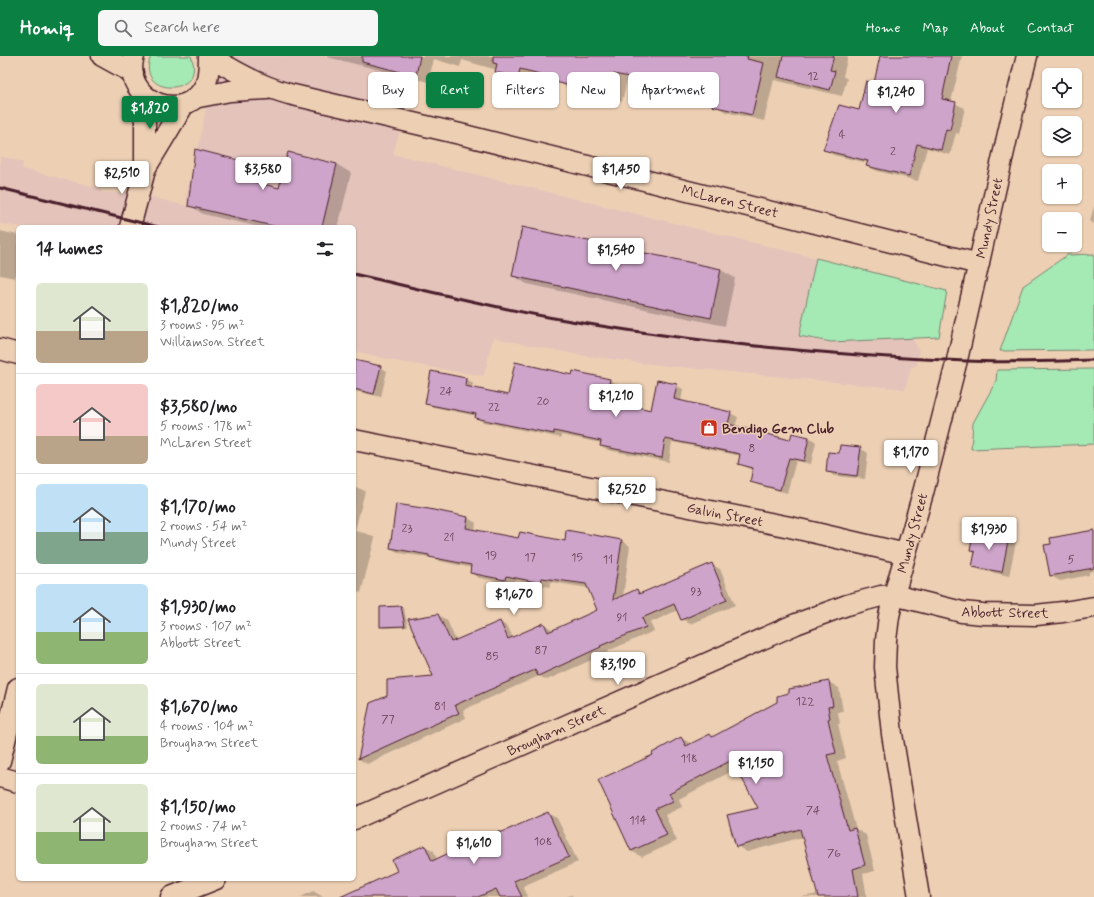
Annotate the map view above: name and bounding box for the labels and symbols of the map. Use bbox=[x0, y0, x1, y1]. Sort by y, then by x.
house number: 12 bbox=[807, 69, 819, 85]
pin: $1,240 bbox=[863, 80, 929, 114]
pin: $1,820 bbox=[117, 96, 183, 130]
house number: 4 bbox=[839, 127, 846, 143]
house number: 2 bbox=[890, 144, 896, 160]
pin: $3,580 bbox=[230, 157, 296, 191]
pin: $1,450 bbox=[588, 157, 654, 191]
pin: $2,510 bbox=[89, 161, 155, 195]
street label: Mundy Street bbox=[973, 176, 1007, 260]
street label: McLaren Street bbox=[680, 181, 780, 223]
pin: $1,540 bbox=[583, 238, 649, 272]
house number: 24 bbox=[439, 384, 453, 400]
pin: $1,210 bbox=[583, 384, 649, 418]
house number: 20 bbox=[537, 394, 550, 410]
house number: 22 bbox=[488, 400, 500, 416]
shop icon: Bendigo Gem Club bbox=[699, 418, 719, 438]
place label: Bendigo Gem Club bbox=[722, 420, 835, 439]
pin: $1,170 bbox=[878, 440, 944, 474]
house number: 8 bbox=[749, 441, 755, 457]
pin: $2,520 bbox=[594, 477, 660, 511]
street label: Mundy Street bbox=[894, 491, 932, 575]
street label: Galvin Street bbox=[685, 499, 764, 531]
pin: $1,930 bbox=[956, 517, 1022, 551]
house number: 23 bbox=[402, 521, 412, 537]
house number: 21 bbox=[443, 530, 455, 546]
house number: 19 bbox=[485, 548, 497, 564]
house number: 17 bbox=[524, 550, 536, 566]
house number: 15 bbox=[571, 550, 583, 566]
house number: 11 bbox=[603, 552, 613, 568]
house number: 5 bbox=[1067, 552, 1075, 568]
pin: $1,670 bbox=[481, 582, 547, 616]
house number: 93 bbox=[691, 584, 701, 600]
street label: Abbott Street bbox=[961, 603, 1050, 623]
house number: 91 bbox=[616, 610, 628, 626]
house number: 87 bbox=[535, 643, 547, 659]
house number: 85 bbox=[485, 649, 499, 665]
pin: $3,190 bbox=[585, 652, 651, 686]
house number: 122 bbox=[796, 694, 814, 710]
house number: 81 bbox=[434, 699, 446, 715]
street label: Brougham Street bbox=[504, 701, 609, 761]
house number: 77 bbox=[381, 712, 395, 728]
house number: 118 bbox=[680, 751, 698, 767]
pin: $1,150 bbox=[723, 751, 789, 785]
house number: 74 bbox=[806, 803, 820, 819]
house number: 114 bbox=[629, 813, 647, 829]
pin: $1,610 bbox=[441, 831, 507, 865]
house number: 108 bbox=[534, 834, 552, 850]
house number: 76 bbox=[827, 846, 841, 862]

